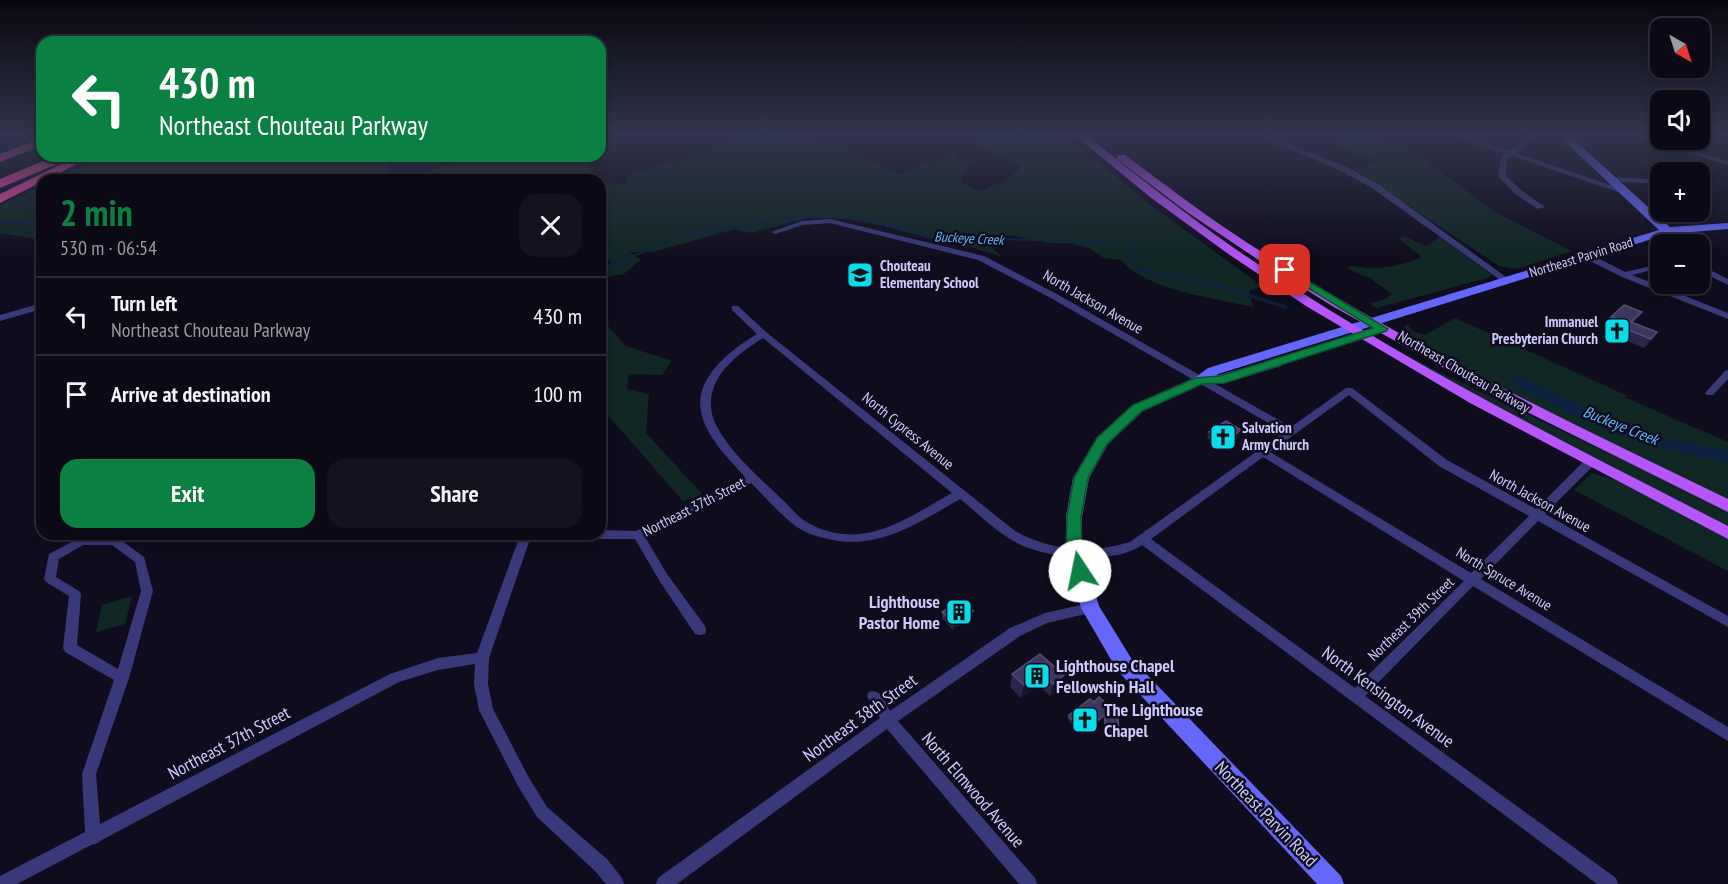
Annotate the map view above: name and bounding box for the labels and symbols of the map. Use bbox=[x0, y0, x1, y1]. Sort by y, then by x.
north arrow bbox=[1650, 18, 1710, 78]
water label: Buckeye Creek bbox=[934, 227, 1006, 249]
street label: Northeast Parvin Road bbox=[1527, 233, 1635, 281]
pin bbox=[1259, 244, 1310, 295]
place label: Chouteau Elementary School bbox=[880, 256, 979, 292]
school or university icon: Chouteau Elementary School bbox=[845, 260, 875, 290]
street label: North Jackson Avenue bbox=[1040, 265, 1147, 338]
place label: Immanuel Presbyterian Church bbox=[1492, 312, 1598, 348]
church icon: Immanuel Presbyterian Church bbox=[1602, 316, 1632, 346]
street label: Northeast Chouteau Parkway bbox=[1395, 326, 1534, 417]
street label: North Cypress Avenue bbox=[859, 388, 958, 473]
water label: Buckeye Creek bbox=[1580, 401, 1663, 450]
place label: Salvation Army Church bbox=[1241, 418, 1309, 454]
church icon: Salvation Army Church bbox=[1208, 422, 1238, 452]
street label: North Jackson Avenue bbox=[1486, 465, 1594, 536]
street label: Northeast 37th Street bbox=[639, 473, 748, 541]
position arrow bbox=[1048, 539, 1112, 603]
street label: North Spruce Avenue bbox=[1453, 542, 1556, 615]
street label: Northeast 39th Street bbox=[1363, 573, 1458, 665]
place label: Lighthouse Pastor Home bbox=[859, 590, 940, 634]
building icon: Lighthouse Pastor Home bbox=[944, 597, 974, 627]
street label: North Kensington Avenue bbox=[1318, 641, 1459, 752]
place label: Lighthouse Chapel Fellowship Hall bbox=[1056, 654, 1175, 698]
building icon: Lighthouse Chapel Fellowship Hall bbox=[1022, 661, 1052, 691]
street label: Northeast 38th Street bbox=[798, 668, 921, 767]
place label: The Lighthouse Chapel bbox=[1104, 698, 1203, 742]
street label: Northeast 37th Street bbox=[164, 701, 294, 784]
church icon: The Lighthouse Chapel bbox=[1070, 705, 1100, 735]
street label: North Elmwood Avenue bbox=[917, 727, 1030, 852]
street label: Northeast Parvin Road bbox=[1210, 756, 1323, 871]

